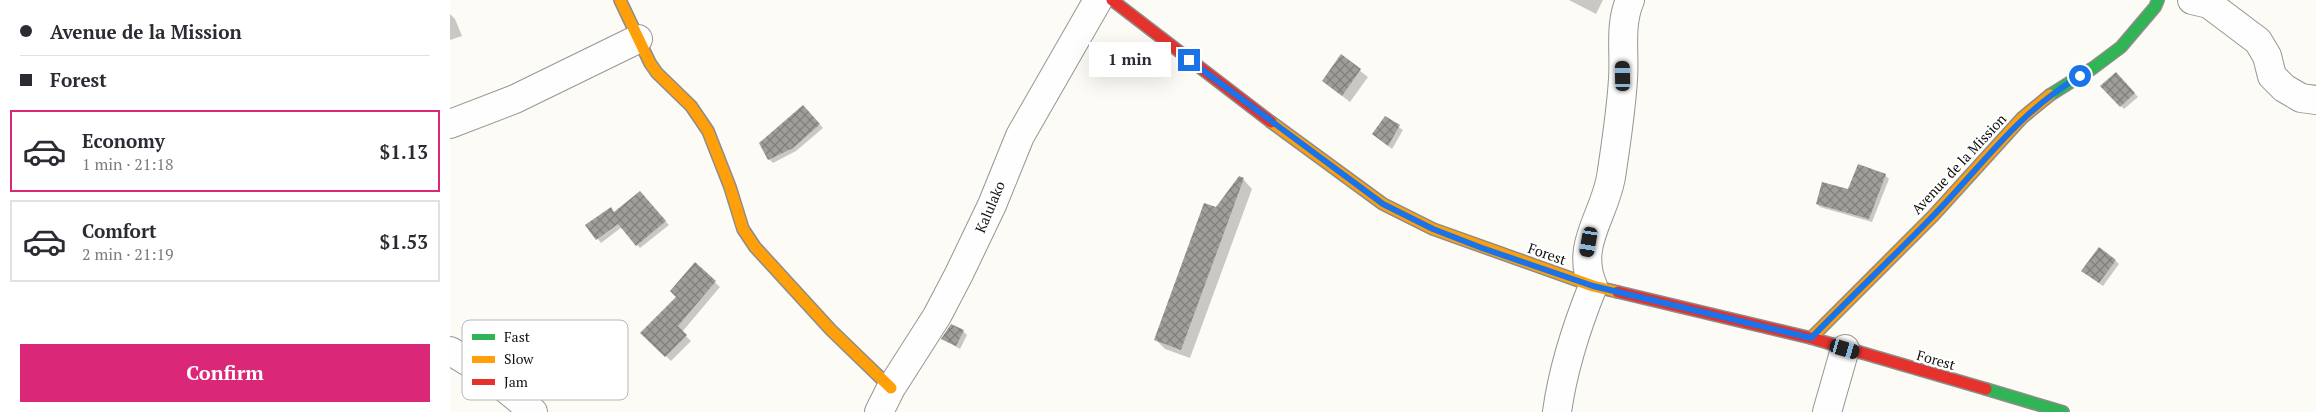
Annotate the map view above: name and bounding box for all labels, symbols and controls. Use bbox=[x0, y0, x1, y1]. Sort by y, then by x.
text: Avenue de la Mission bbox=[50, 19, 242, 44]
callout: 1 min bbox=[1089, 42, 1172, 78]
text: 1 min bbox=[1108, 48, 1152, 70]
route end bbox=[1178, 49, 1200, 71]
car bbox=[1615, 61, 1630, 91]
route start bbox=[2069, 65, 2091, 87]
text: Forest bbox=[50, 67, 107, 92]
street label: Avenue de la Mission bbox=[1907, 109, 2011, 218]
text: Economy bbox=[82, 128, 165, 153]
icon: car bbox=[22, 129, 67, 174]
text: $1.13 bbox=[379, 139, 428, 164]
text: 1 min · 21:18 bbox=[82, 153, 174, 175]
street label: Kalulako bbox=[970, 178, 1009, 236]
text: Comfort bbox=[82, 218, 157, 243]
icon: car bbox=[22, 219, 67, 264]
car bbox=[1579, 226, 1598, 258]
text: $1.53 bbox=[379, 229, 428, 254]
street label: Forest bbox=[1526, 238, 1569, 269]
text: 2 min · 21:19 bbox=[82, 243, 174, 265]
legend bbox=[462, 320, 628, 400]
text: Fast bbox=[504, 327, 531, 346]
car bbox=[1828, 338, 1861, 360]
button: Confirm bbox=[20, 344, 430, 402]
street label: Forest bbox=[1915, 345, 1958, 374]
text: Slow bbox=[504, 349, 534, 368]
text: Jam bbox=[504, 372, 528, 391]

